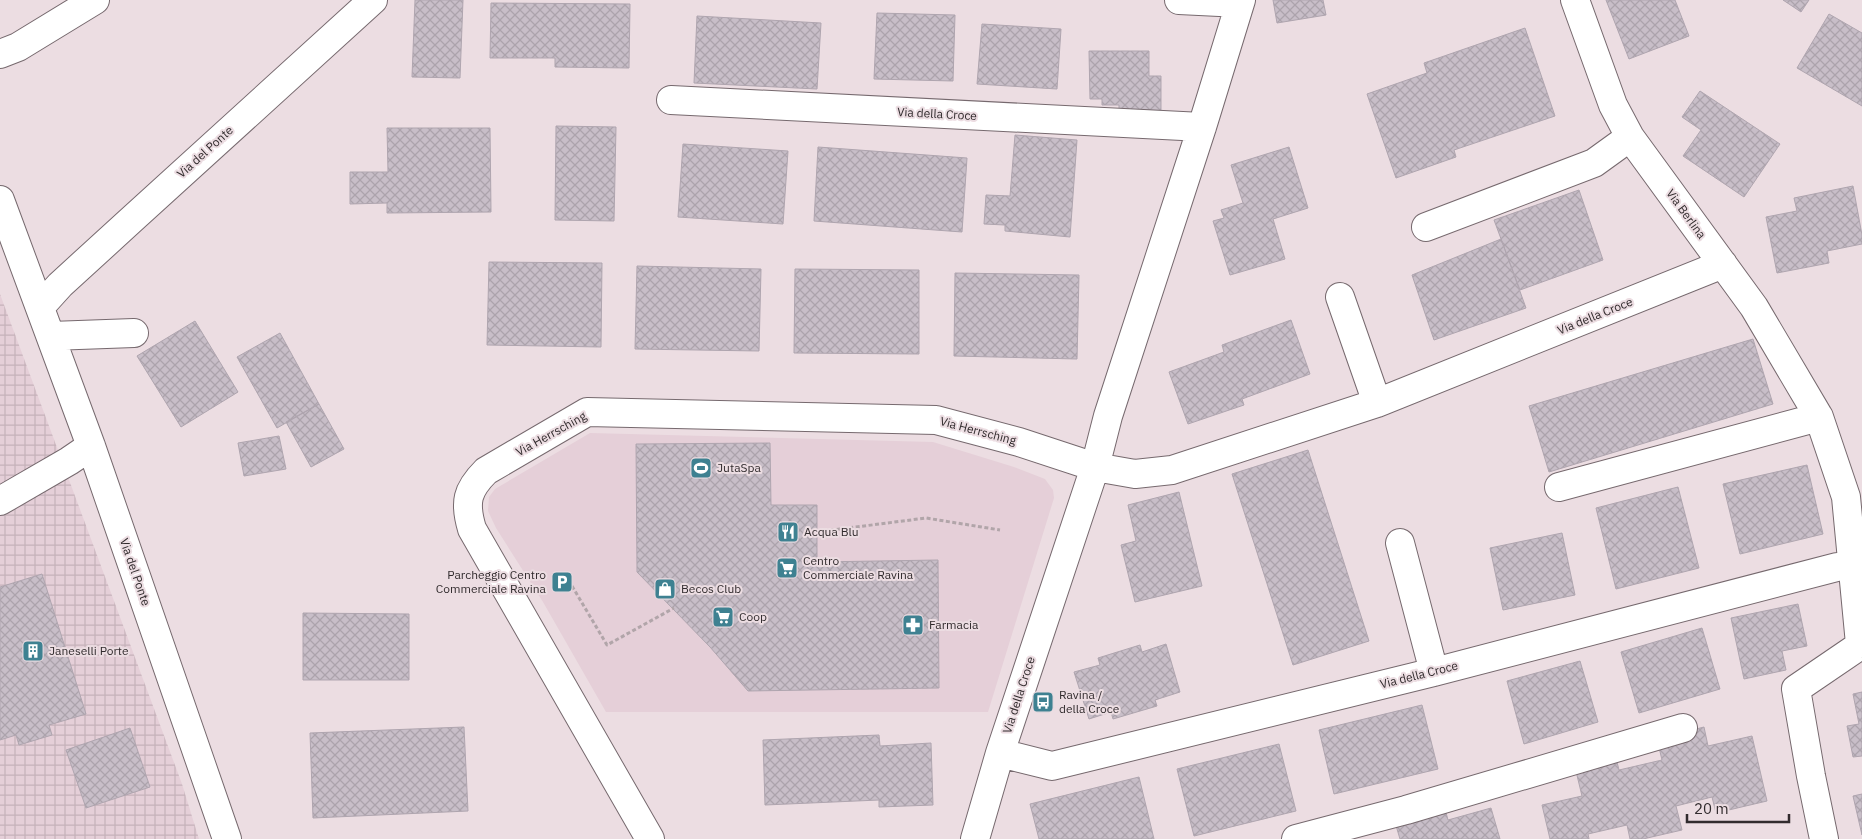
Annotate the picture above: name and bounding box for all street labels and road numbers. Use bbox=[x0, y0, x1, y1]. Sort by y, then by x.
street label: Via della Croce bbox=[897, 104, 978, 123]
street label: Via del Ponte bbox=[173, 122, 236, 181]
street label: Via Berlina bbox=[1663, 186, 1710, 242]
street label: Via della Croce bbox=[1555, 293, 1635, 337]
street label: Via Herrsching bbox=[513, 408, 589, 459]
street label: Via Herrsching bbox=[938, 413, 1019, 448]
street label: Via del Ponte bbox=[117, 536, 154, 608]
street label: Via della Croce bbox=[999, 654, 1038, 735]
street label: Via della Croce bbox=[1378, 657, 1460, 691]

